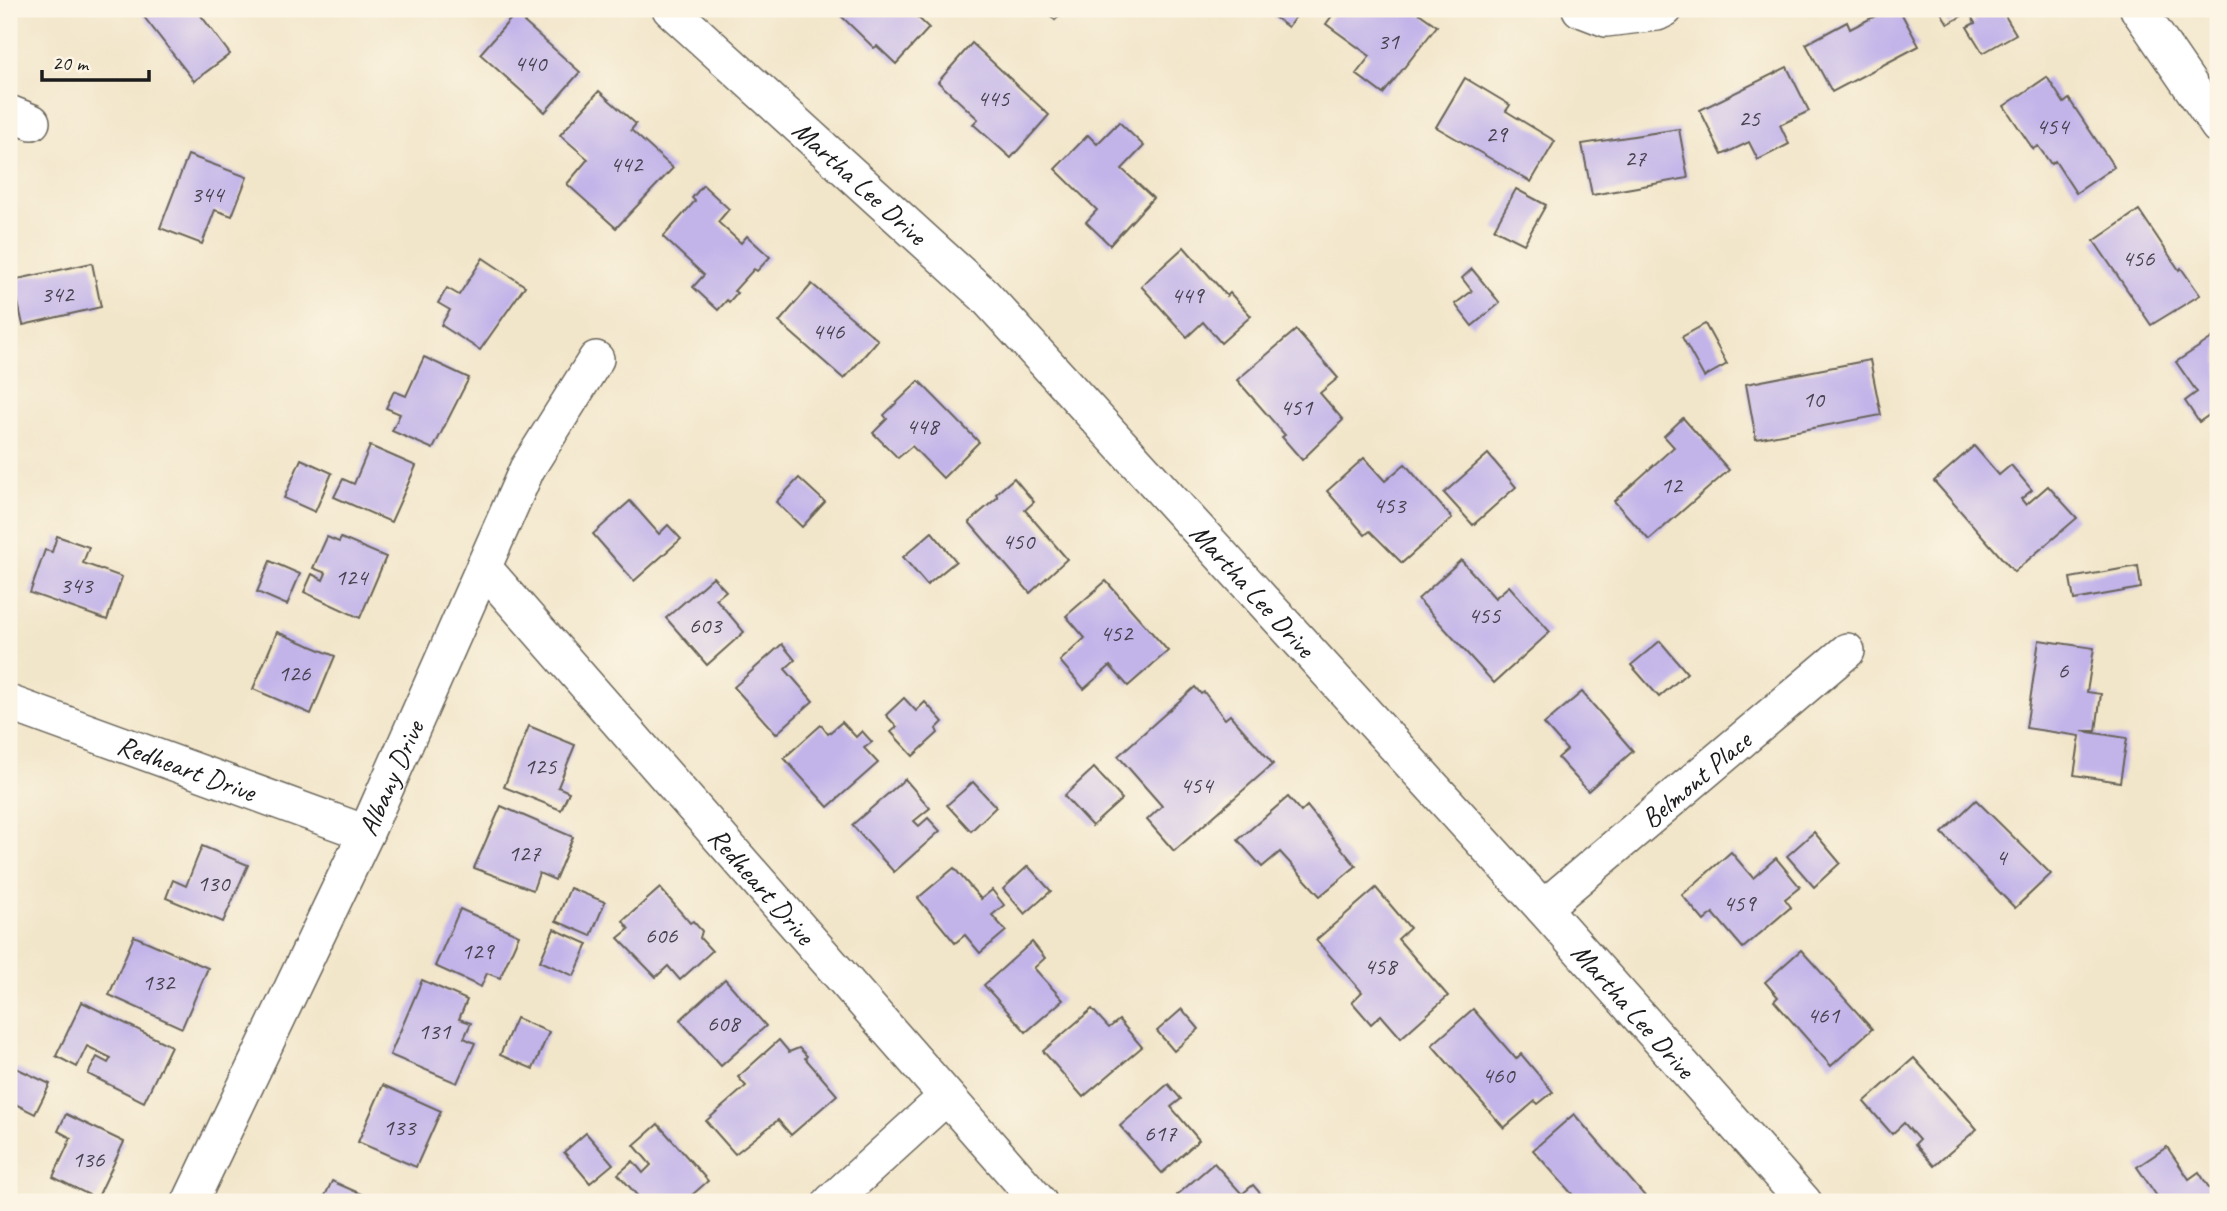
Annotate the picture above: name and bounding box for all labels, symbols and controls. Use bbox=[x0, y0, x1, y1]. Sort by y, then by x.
house number: 31 bbox=[1377, 26, 1400, 56]
scale bar bbox=[42, 38, 149, 82]
house number: 440 bbox=[514, 48, 548, 78]
text: 20 m bbox=[52, 50, 90, 76]
house number: 445 bbox=[977, 83, 1010, 113]
house number: 25 bbox=[1738, 103, 1761, 133]
house number: 454 bbox=[2036, 111, 2070, 141]
street label: Martha Lee Drive bbox=[785, 112, 935, 254]
house number: 29 bbox=[1485, 119, 1509, 149]
house number: 27 bbox=[1624, 143, 1647, 173]
house number: 442 bbox=[610, 149, 644, 179]
house number: 344 bbox=[191, 179, 225, 209]
house number: 456 bbox=[2122, 243, 2155, 273]
house number: 342 bbox=[41, 279, 75, 309]
house number: 449 bbox=[1171, 280, 1205, 310]
house number: 446 bbox=[812, 316, 845, 346]
house number: 10 bbox=[1802, 384, 1826, 414]
house number: 451 bbox=[1280, 392, 1313, 422]
house number: 448 bbox=[906, 411, 940, 441]
house number: 12 bbox=[1660, 470, 1684, 500]
house number: 453 bbox=[1373, 490, 1407, 520]
street label: Martha Lee Drive bbox=[1183, 516, 1324, 666]
house number: 450 bbox=[1002, 526, 1036, 556]
house number: 124 bbox=[335, 562, 369, 592]
house number: 343 bbox=[60, 570, 94, 600]
house number: 455 bbox=[1468, 600, 1501, 630]
house number: 603 bbox=[689, 610, 723, 640]
house number: 452 bbox=[1100, 618, 1134, 648]
house number: 6 bbox=[2058, 655, 2070, 685]
house number: 126 bbox=[278, 658, 311, 688]
street label: Albany Drive bbox=[350, 714, 432, 841]
street label: Belmont Place bbox=[1634, 722, 1760, 836]
street label: Redheart Drive bbox=[113, 727, 262, 810]
house number: 125 bbox=[524, 751, 557, 781]
house number: 454 bbox=[1180, 770, 1214, 800]
street label: Redheart Drive bbox=[701, 820, 824, 953]
house number: 127 bbox=[508, 838, 541, 868]
house number: 4 bbox=[1996, 842, 2009, 872]
house number: 130 bbox=[197, 868, 231, 898]
house number: 459 bbox=[1723, 888, 1757, 918]
house number: 606 bbox=[645, 920, 678, 950]
house number: 129 bbox=[461, 936, 495, 966]
street label: Martha Lee Drive bbox=[1564, 936, 1704, 1087]
house number: 458 bbox=[1364, 951, 1398, 981]
house number: 132 bbox=[142, 967, 176, 997]
house number: 461 bbox=[1807, 1000, 1840, 1030]
house number: 608 bbox=[707, 1008, 741, 1038]
house number: 131 bbox=[418, 1016, 451, 1046]
house number: 460 bbox=[1482, 1060, 1516, 1090]
house number: 133 bbox=[383, 1112, 417, 1142]
house number: 617 bbox=[1144, 1118, 1177, 1148]
house number: 136 bbox=[72, 1144, 105, 1174]

